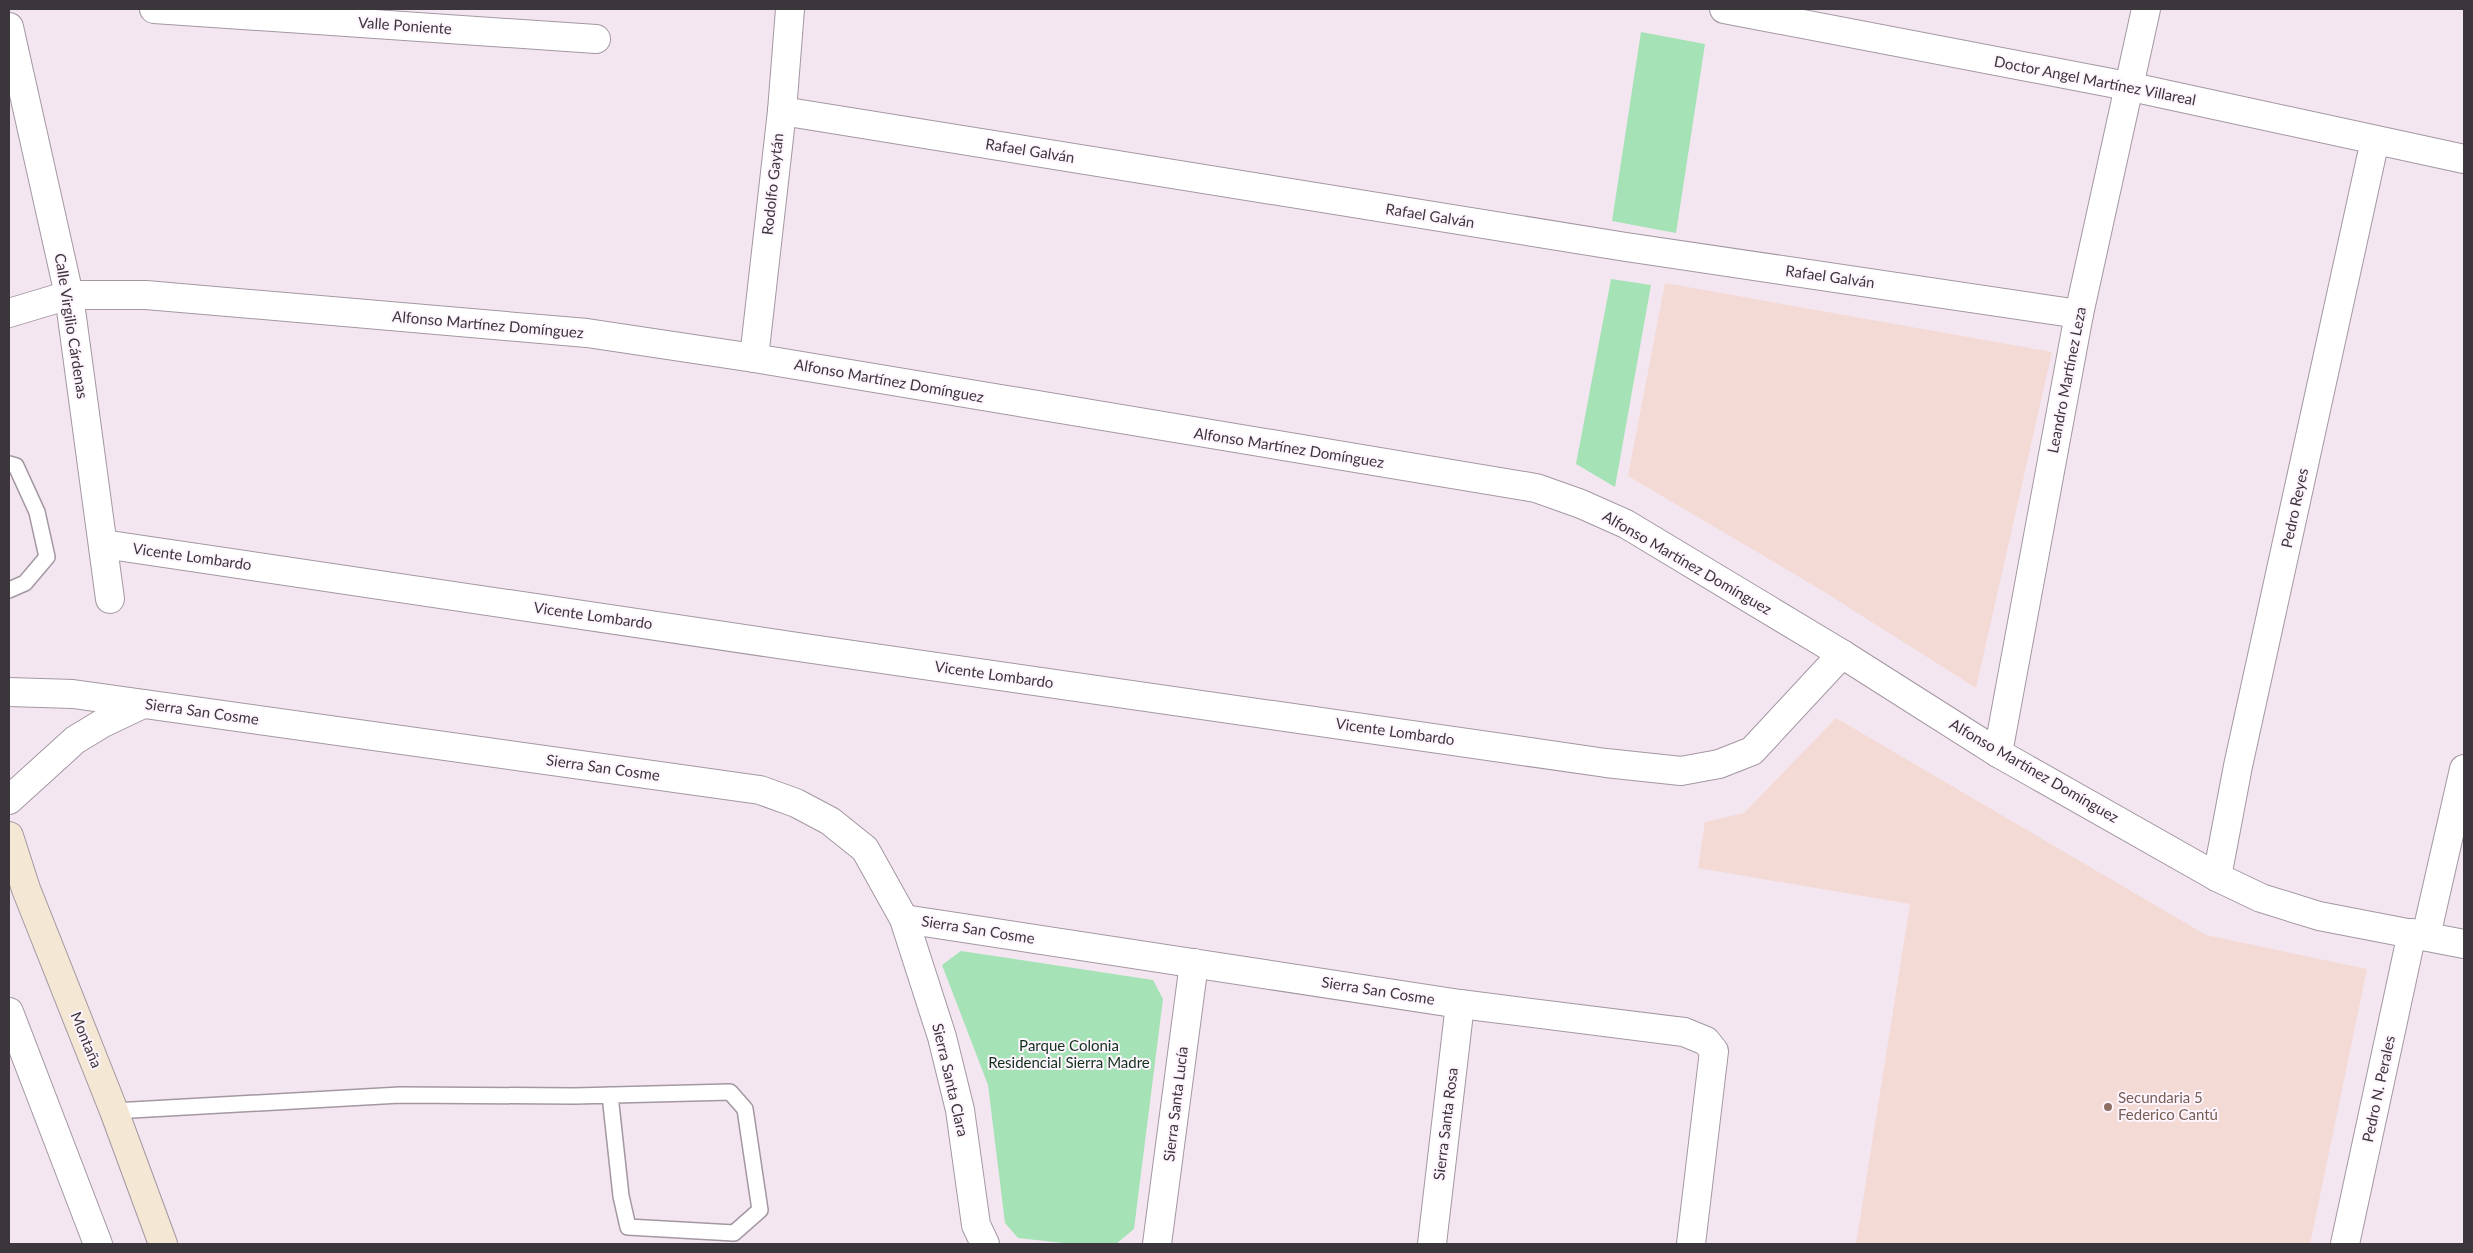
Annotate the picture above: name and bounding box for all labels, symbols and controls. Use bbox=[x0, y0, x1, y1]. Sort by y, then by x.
street label: Valle Poniente bbox=[358, 13, 453, 37]
street label: Doctor Angel Martínez Villareal bbox=[1993, 52, 2198, 108]
street label: Rodolfo Gaytán bbox=[758, 132, 786, 236]
street label: Rafael Galván bbox=[984, 134, 1076, 166]
street label: Rafael Galván bbox=[1384, 199, 1476, 231]
street label: Calle Virgilio Cárdenas bbox=[52, 252, 92, 400]
street label: Rafael Galván bbox=[1784, 261, 1876, 291]
street label: Leandro Martínez Leza bbox=[2043, 305, 2089, 455]
street label: Alfonso Martínez Domínguez bbox=[392, 307, 585, 341]
street label: Alfonso Martínez Domínguez bbox=[793, 354, 986, 406]
street label: Alfonso Martínez Domínguez bbox=[1193, 423, 1386, 471]
street label: Pedro Reyes bbox=[2277, 466, 2311, 549]
street label: Alfonso Martínez Domínguez bbox=[1600, 506, 1775, 618]
street label: Vicente Lombardo bbox=[131, 539, 253, 573]
street label: Vicente Lombardo bbox=[532, 598, 654, 632]
street label: Vicente Lombardo bbox=[933, 657, 1055, 691]
street label: Sierra San Cosme bbox=[144, 694, 260, 728]
street label: Vicente Lombardo bbox=[1334, 714, 1456, 748]
street label: Alfonso Martínez Domínguez bbox=[1947, 714, 2122, 826]
street label: Sierra San Cosme bbox=[545, 750, 661, 784]
street label: Sierra San Cosme bbox=[920, 911, 1036, 947]
street label: Sierra San Cosme bbox=[1320, 972, 1436, 1008]
street label: Montaña bbox=[68, 1009, 106, 1070]
street label: Sierra Santa Clara bbox=[929, 1021, 973, 1138]
street label: Pedro N. Perales bbox=[2358, 1034, 2398, 1144]
park label: Parque Colonia Residencial Sierra Madre bbox=[988, 1036, 1150, 1071]
street label: Sierra Santa Lucía bbox=[1159, 1045, 1191, 1163]
street label: Sierra Santa Rosa bbox=[1429, 1066, 1461, 1181]
place label: Secundaria 5 Federico Cantú bbox=[2118, 1088, 2218, 1123]
marker: Secundaria 5 Federico Cantú bbox=[2102, 1101, 2114, 1113]

